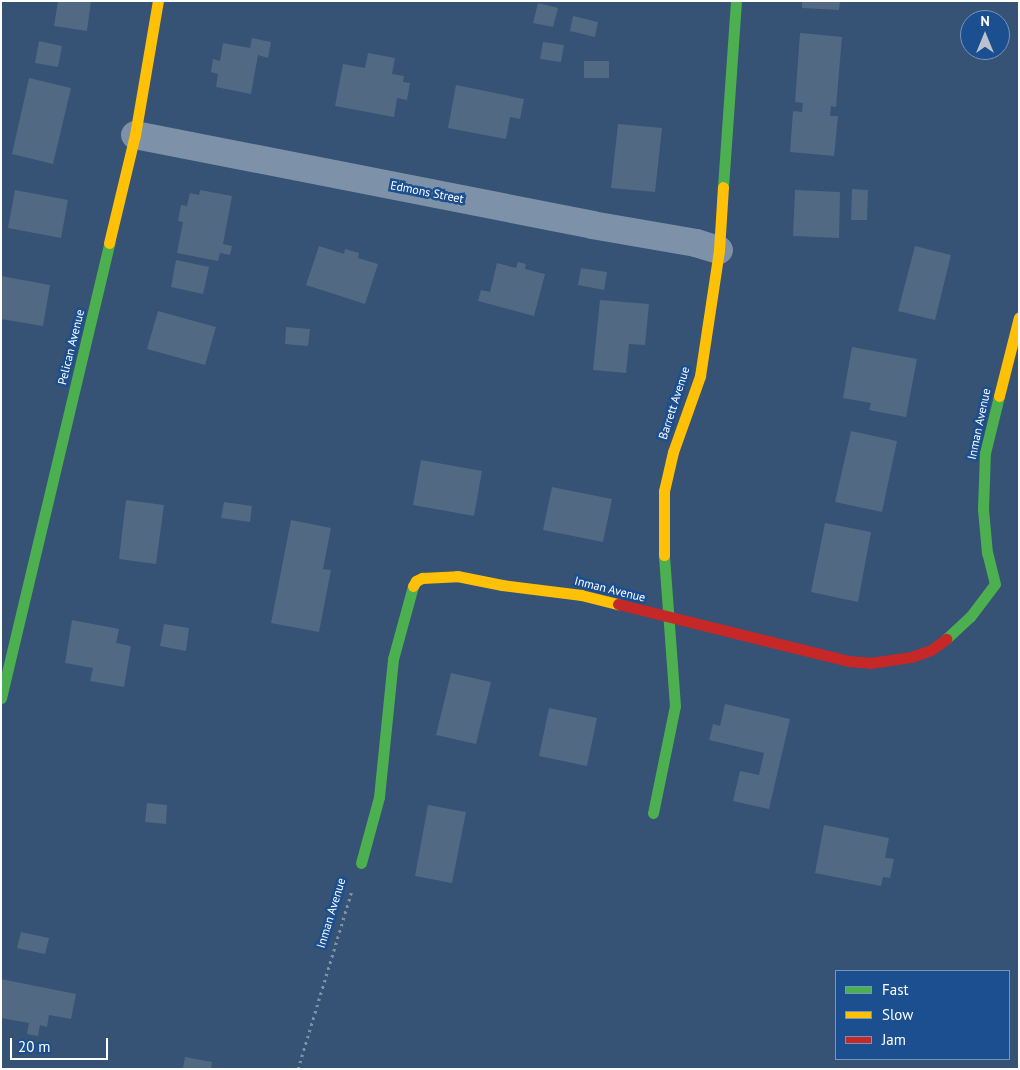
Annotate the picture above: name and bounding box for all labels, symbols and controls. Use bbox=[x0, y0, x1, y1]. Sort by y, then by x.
north arrow bbox=[960, 10, 1010, 60]
text: N bbox=[980, 12, 990, 30]
street label: Edmons Street bbox=[389, 178, 465, 206]
street label: Pelican Avenue bbox=[55, 308, 87, 386]
street label: Barrett Avenue bbox=[655, 365, 693, 441]
street label: Inman Avenue bbox=[964, 387, 994, 461]
street label: Inman Avenue bbox=[573, 573, 647, 605]
street label: Inman Avenue bbox=[313, 876, 349, 950]
legend bbox=[835, 970, 1010, 1060]
text: Fast bbox=[882, 980, 909, 999]
text: Slow bbox=[882, 1005, 913, 1024]
scale bar bbox=[12, 1028, 110, 1060]
text: Jam bbox=[882, 1030, 906, 1049]
text: 20 m bbox=[18, 1037, 51, 1056]

